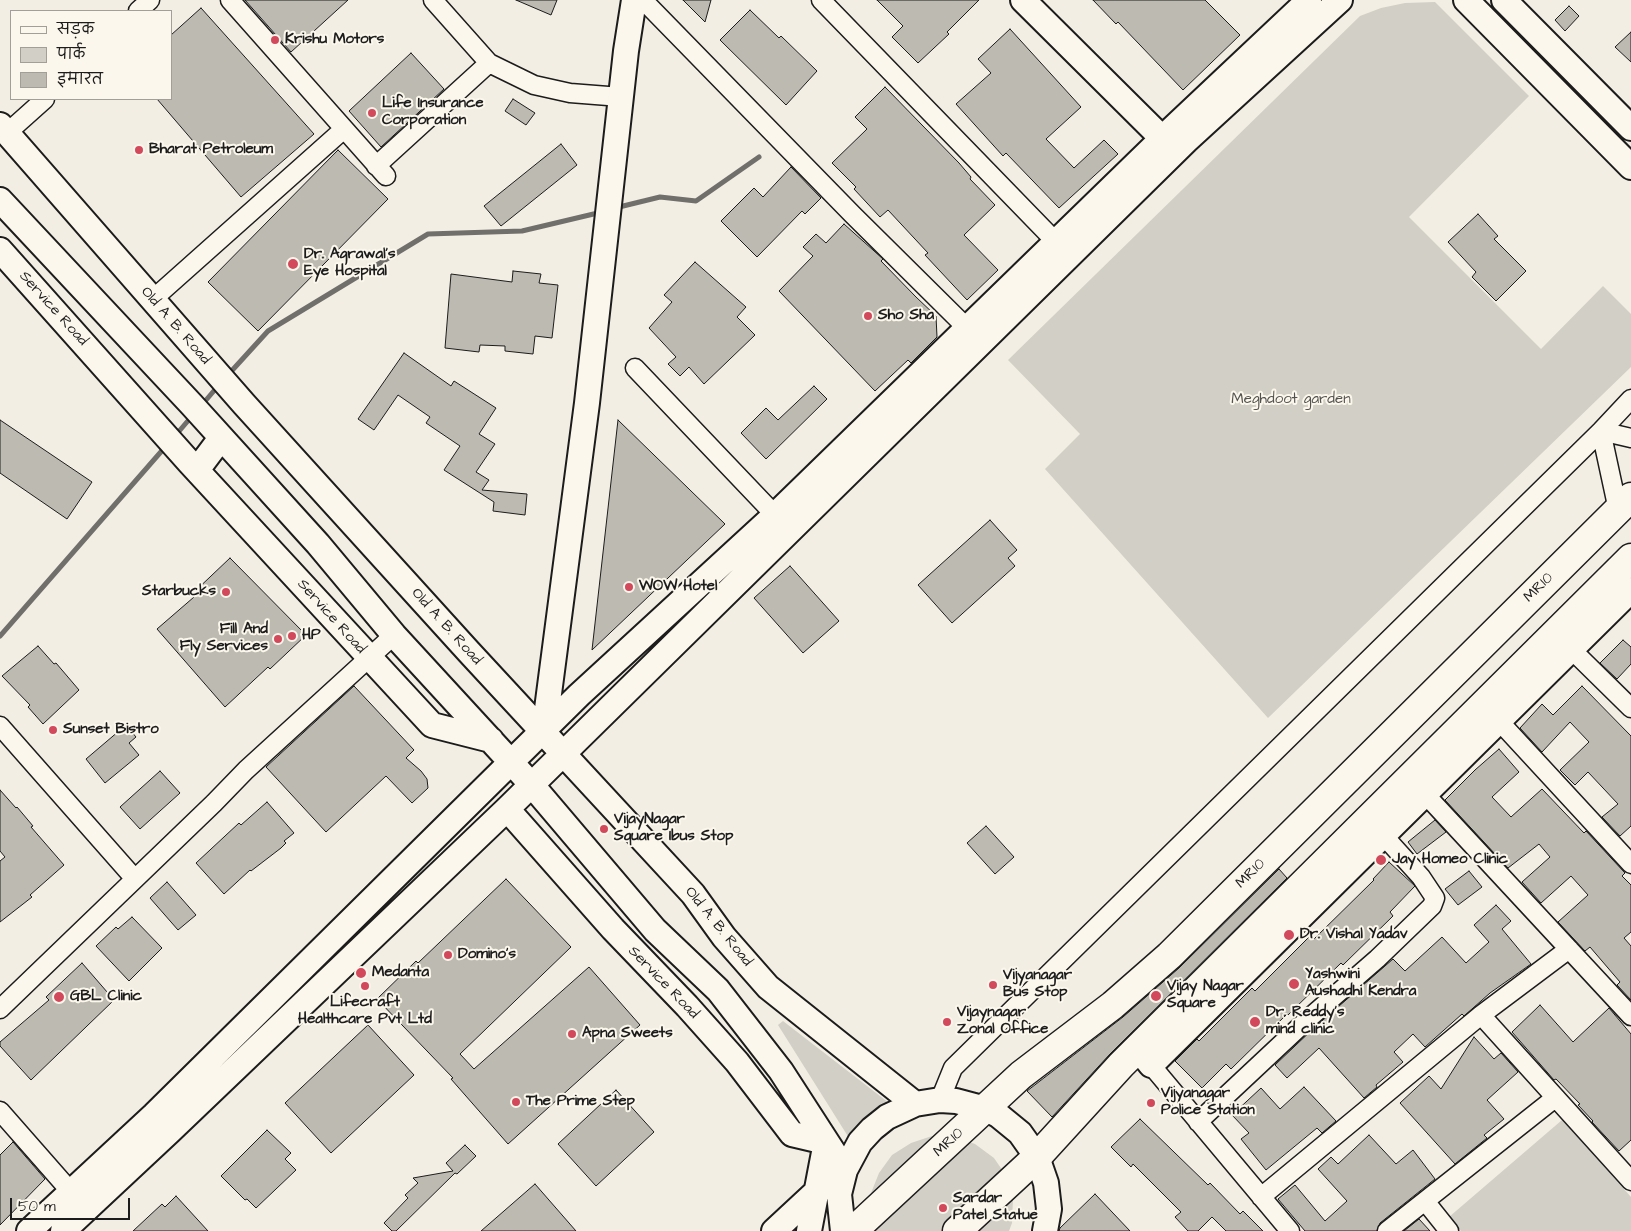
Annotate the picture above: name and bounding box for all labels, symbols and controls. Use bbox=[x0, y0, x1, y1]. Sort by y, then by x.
legend bbox=[10, 10, 172, 100]
text: सड़क bbox=[57, 19, 94, 40]
place label: Krishu Motors bbox=[285, 31, 384, 49]
marker: Krishu Motors bbox=[269, 34, 281, 46]
text: पार्क bbox=[57, 44, 85, 65]
text: इमारत bbox=[57, 69, 103, 90]
place label: Life Insurance Corporation bbox=[382, 95, 484, 130]
marker: Life Insurance Corporation bbox=[366, 107, 378, 119]
place label: Bharat Petroleum bbox=[149, 141, 273, 159]
marker: Bharat Petroleum bbox=[133, 144, 145, 156]
place label: Dr. Agrawal's Eye Hospital bbox=[304, 246, 395, 281]
marker: Dr. Agrawal's Eye Hospital bbox=[286, 257, 300, 271]
street label: Service Road bbox=[15, 268, 91, 350]
street label: Old A. B. Road bbox=[136, 283, 214, 369]
place label: Sho Sha bbox=[878, 307, 934, 325]
marker: Sho Sha bbox=[862, 310, 874, 322]
park label: Meghdoot garden bbox=[1231, 391, 1351, 409]
street label: MR10 bbox=[1520, 569, 1558, 607]
street label: Service Road bbox=[293, 576, 369, 658]
place label: WOW Hotel bbox=[639, 578, 717, 596]
marker: WOW Hotel bbox=[623, 581, 635, 593]
place label: Starbucks bbox=[142, 583, 216, 601]
street label: Old A. B. Road bbox=[407, 585, 485, 669]
marker: Starbucks bbox=[220, 586, 232, 598]
place label: Fill And Fly Services bbox=[180, 621, 268, 656]
place label: HP bbox=[302, 627, 321, 645]
marker: HP bbox=[286, 630, 298, 642]
marker: Fill And Fly Services bbox=[272, 633, 284, 645]
place label: Sunset Bistro bbox=[63, 721, 159, 739]
marker: Sunset Bistro bbox=[47, 724, 59, 736]
place label: VijayNagar Square Ibus Stop bbox=[614, 811, 733, 846]
marker: VijayNagar Square Ibus Stop bbox=[598, 823, 610, 835]
place label: Jay Homeo Clinic bbox=[1392, 851, 1508, 869]
marker: Jay Homeo Clinic bbox=[1374, 853, 1388, 867]
street label: MR10 bbox=[1232, 855, 1270, 893]
street label: Old A. B. Road bbox=[680, 884, 756, 970]
place label: Dr. Vishal Yadav bbox=[1300, 926, 1407, 944]
marker: Dr. Vishal Yadav bbox=[1282, 928, 1296, 942]
street label: Service Road bbox=[624, 943, 702, 1023]
place label: Domino's bbox=[458, 946, 516, 964]
marker: Domino's bbox=[442, 949, 454, 961]
place label: Medanta bbox=[372, 964, 429, 982]
marker: Medanta bbox=[354, 966, 368, 980]
place label: Yashwini Aushadhi Kendra bbox=[1305, 966, 1417, 1001]
place label: Vijyanagar Bus Stop bbox=[1003, 967, 1072, 1002]
marker: Yashwini Aushadhi Kendra bbox=[1287, 977, 1301, 991]
place label: Vijay Nagar Square bbox=[1167, 978, 1244, 1013]
marker: Vijyanagar Bus Stop bbox=[987, 979, 999, 991]
marker: Lifecraft Healthcare Pvt Ltd bbox=[359, 980, 371, 992]
place label: GBL Clinic bbox=[70, 988, 142, 1006]
marker: Vijay Nagar Square bbox=[1149, 989, 1163, 1003]
marker: GBL Clinic bbox=[52, 990, 66, 1004]
place label: Lifecraft Healthcare Pvt Ltd bbox=[298, 994, 432, 1029]
place label: Vijaynagar Zonal Office bbox=[957, 1004, 1048, 1039]
place label: Dr. Reddy's mind clinic bbox=[1266, 1004, 1345, 1039]
marker: Dr. Reddy's mind clinic bbox=[1248, 1015, 1262, 1029]
marker: Vijaynagar Zonal Office bbox=[941, 1016, 953, 1028]
place label: Apna Sweets bbox=[582, 1025, 673, 1043]
marker: Apna Sweets bbox=[566, 1028, 578, 1040]
place label: Vijyanagar Police Station bbox=[1161, 1085, 1255, 1120]
place label: The Prime Step bbox=[526, 1093, 635, 1111]
marker: The Prime Step bbox=[510, 1096, 522, 1108]
marker: Vijyanagar Police Station bbox=[1145, 1097, 1157, 1109]
street label: MR10 bbox=[930, 1125, 968, 1161]
scale bar bbox=[12, 1188, 132, 1220]
place label: Sardar Patel Statue bbox=[953, 1190, 1038, 1225]
text: 50 m bbox=[18, 1196, 56, 1217]
marker: Sardar Patel Statue bbox=[937, 1202, 949, 1214]

